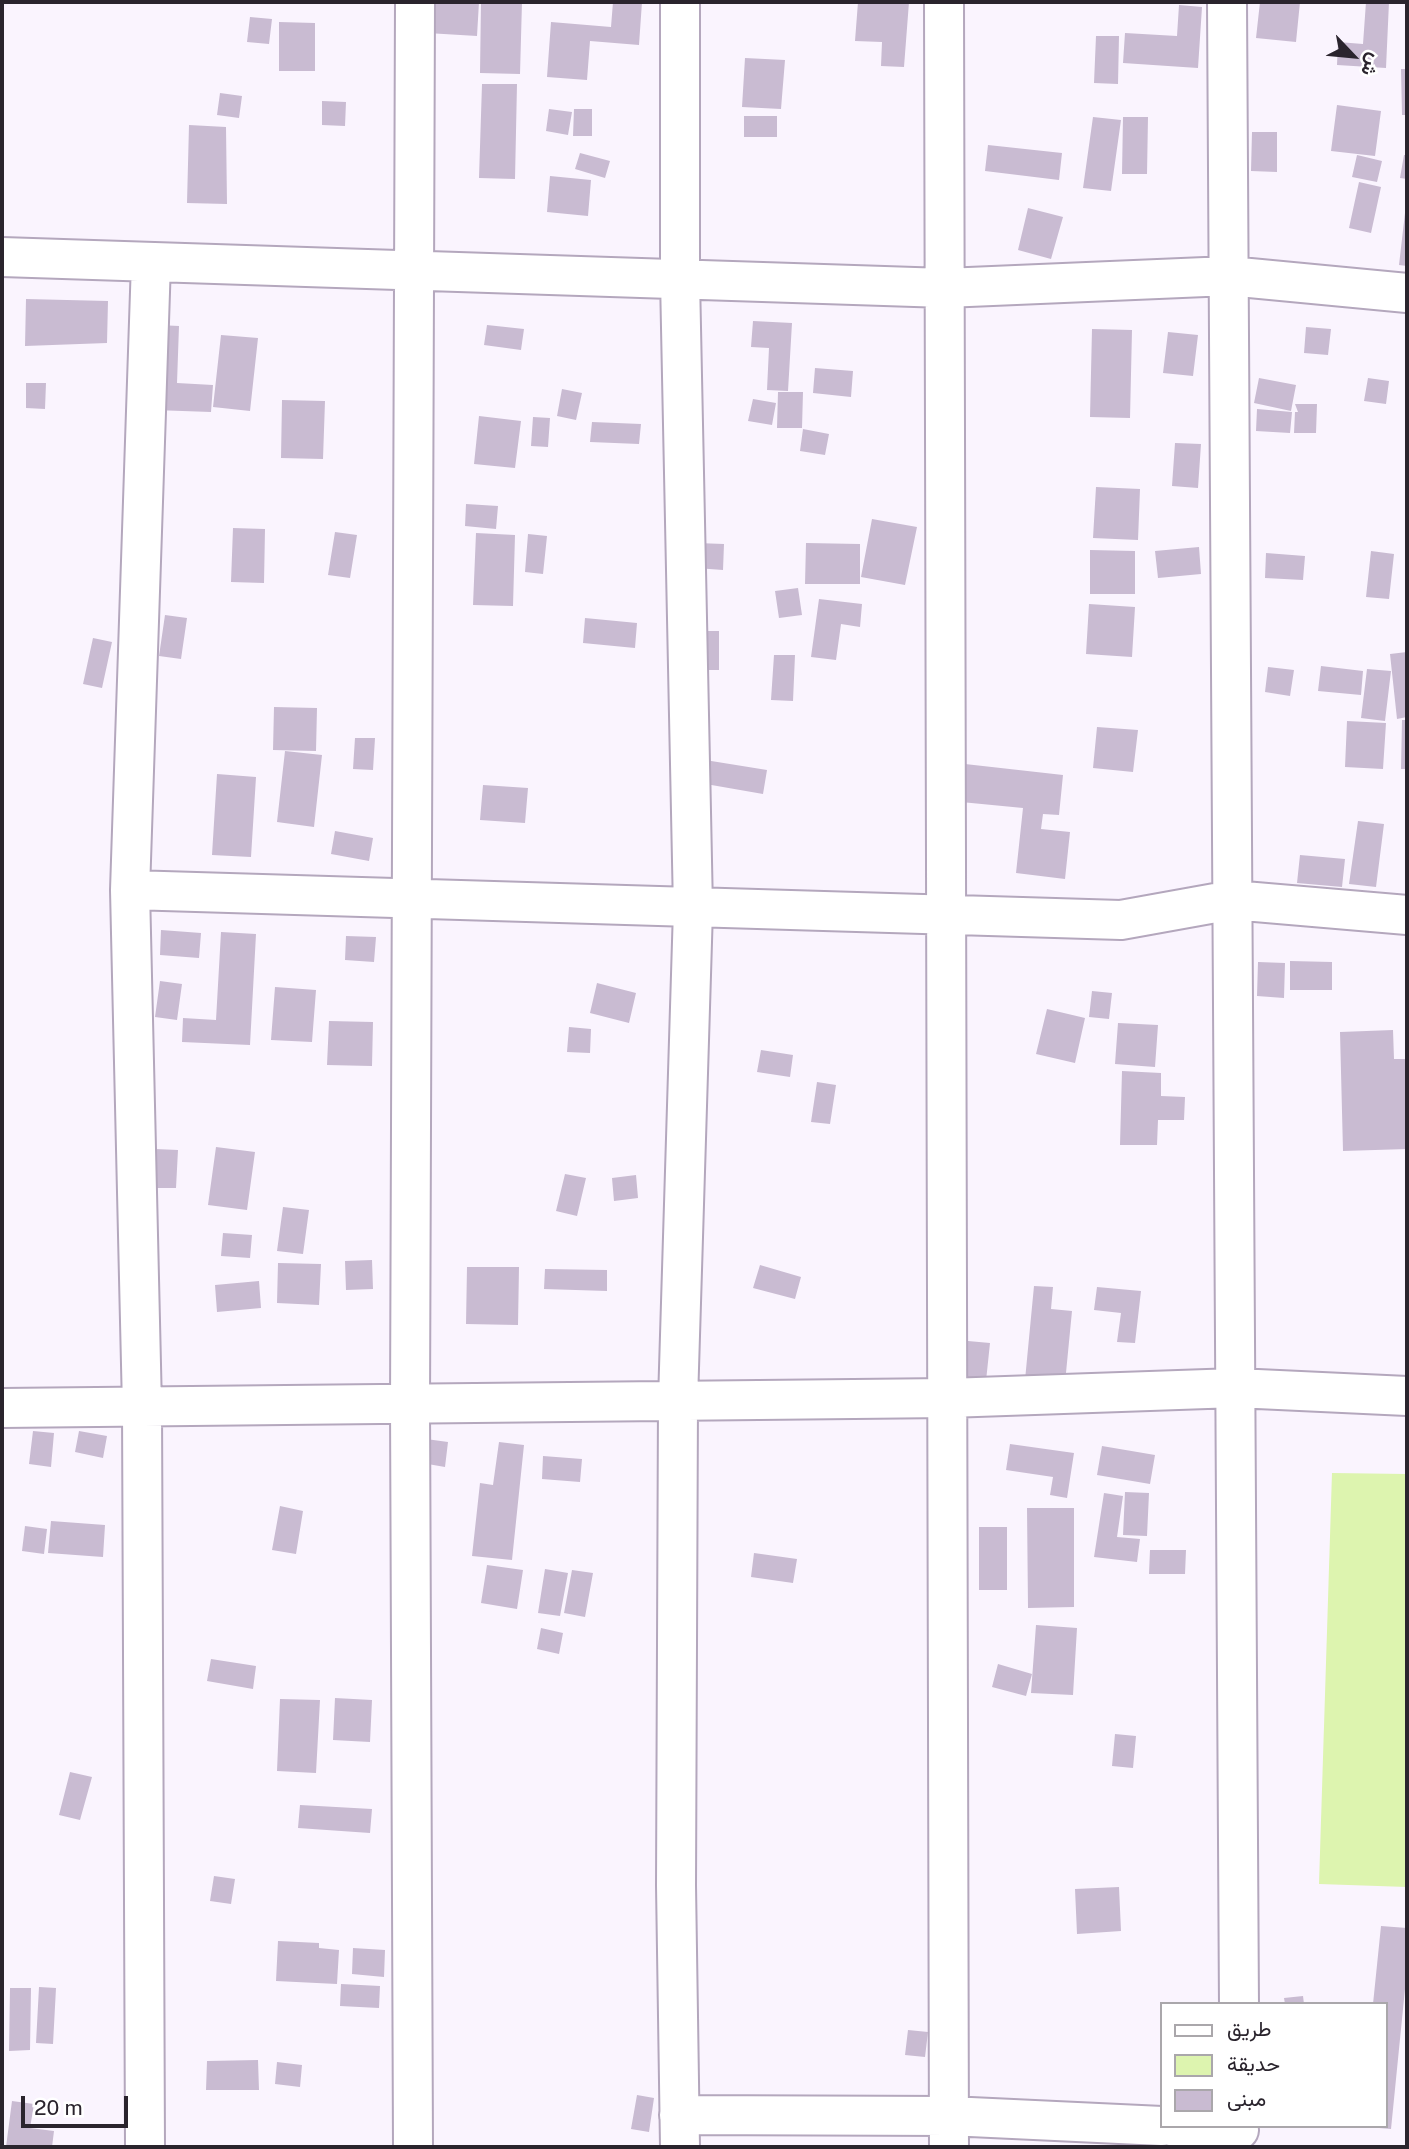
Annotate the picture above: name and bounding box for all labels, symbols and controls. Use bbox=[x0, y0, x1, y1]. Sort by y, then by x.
north arrow bbox=[1318, 21, 1388, 91]
text: ش bbox=[1357, 50, 1387, 80]
legend bbox=[1160, 2002, 1388, 2128]
text: طريق bbox=[1227, 2016, 1272, 2041]
text: حديقة bbox=[1227, 2051, 1280, 2076]
scale bar bbox=[24, 2082, 131, 2126]
text: مبنى bbox=[1227, 2086, 1266, 2111]
text: 20 m bbox=[34, 2095, 83, 2120]

